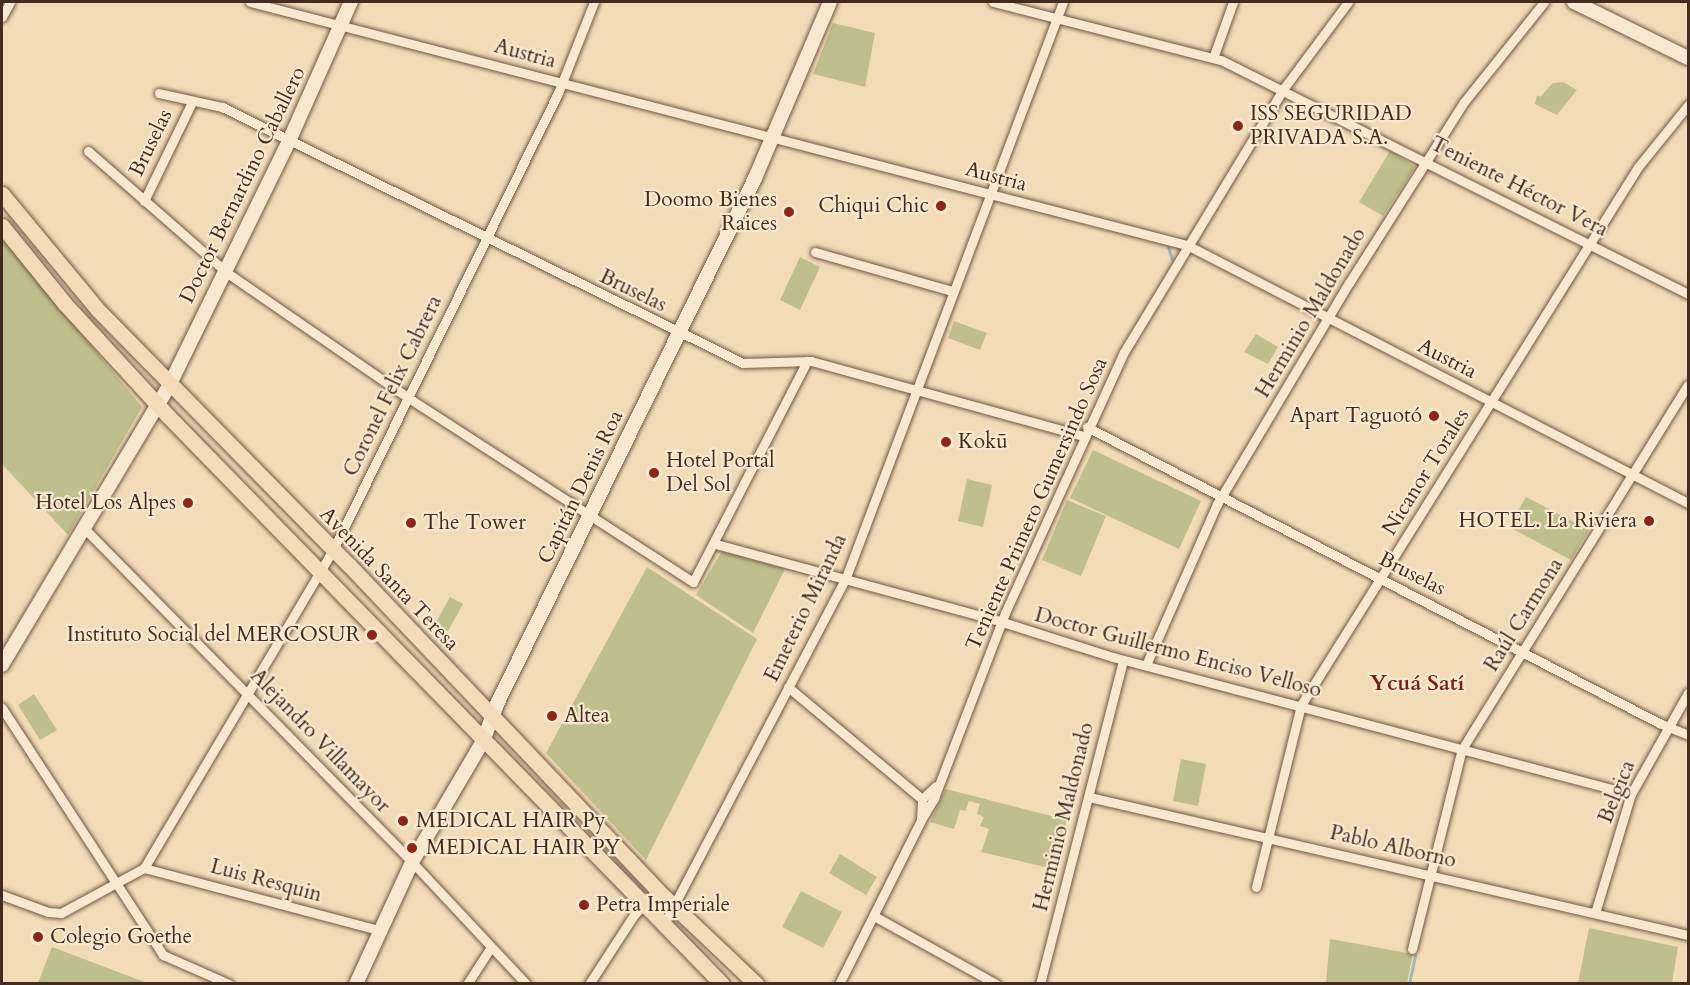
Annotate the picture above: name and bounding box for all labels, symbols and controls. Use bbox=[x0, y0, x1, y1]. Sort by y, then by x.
street label: Austria bbox=[491, 34, 559, 74]
street label: Doctor Bernardino Caballero bbox=[175, 63, 311, 307]
place label: ISS SEGURIDAD PRIVADA S.A. bbox=[1250, 101, 1412, 151]
street label: Bruselas bbox=[124, 105, 178, 181]
marker: ISS SEGURIDAD PRIVADA S.A. bbox=[1231, 119, 1245, 133]
street label: Teniente Héctor Vera bbox=[1426, 131, 1612, 243]
street label: Austria bbox=[962, 157, 1030, 197]
place label: Doomo Bienes Raices bbox=[644, 187, 777, 237]
place label: Chiqui Chic bbox=[818, 193, 929, 219]
marker: Chiqui Chic bbox=[934, 199, 948, 213]
marker: Doomo Bienes Raices bbox=[782, 205, 796, 219]
street label: Herminio Maldonado bbox=[1250, 224, 1372, 402]
street label: Bruselas bbox=[595, 264, 671, 318]
street label: Coronel Felix Cabrera bbox=[338, 291, 448, 481]
street label: Austria bbox=[1413, 334, 1481, 384]
street label: Teniente Primero Gumersindo Sosa bbox=[961, 354, 1113, 654]
place label: Apart Taguotó bbox=[1290, 403, 1422, 429]
street label: Nicanor Torales bbox=[1377, 404, 1475, 540]
street label: Capitán Denis Roa bbox=[533, 406, 629, 568]
marker: Apart Taguotó bbox=[1427, 409, 1441, 423]
place label: Kokū bbox=[958, 429, 1008, 455]
marker: Kokū bbox=[939, 435, 953, 449]
place label: Hotel Portal Del Sol bbox=[666, 448, 775, 498]
marker: Hotel Portal Del Sol bbox=[647, 466, 661, 480]
place label: Hotel Los Alpes bbox=[35, 490, 176, 516]
marker: Hotel Los Alpes bbox=[181, 496, 195, 510]
street label: Avenida Santa Teresa bbox=[314, 502, 464, 656]
place label: HOTEL. La Riviera bbox=[1459, 508, 1637, 534]
place label: The Tower bbox=[423, 510, 526, 536]
marker: HOTEL. La Riviera bbox=[1642, 514, 1656, 528]
marker: The Tower bbox=[404, 516, 418, 530]
street label: Emeterio Miranda bbox=[759, 530, 853, 686]
street label: Bruselas bbox=[1374, 547, 1450, 601]
street label: Raúl Carmona bbox=[1479, 554, 1569, 676]
street label: Doctor Guillermo Enciso Velloso bbox=[1032, 603, 1324, 703]
place label: Instituto Social del MERCOSUR bbox=[67, 622, 360, 648]
marker: Instituto Social del MERCOSUR bbox=[365, 628, 379, 642]
street label: Alejandro Villamayor bbox=[245, 664, 395, 818]
district label: Ycuá Satí bbox=[1369, 671, 1465, 697]
place label: Altea bbox=[564, 703, 610, 729]
marker: Altea bbox=[545, 709, 559, 723]
street label: Herminio Maldonado bbox=[1028, 720, 1100, 914]
street label: Belgica bbox=[1593, 757, 1641, 827]
place label: MEDICAL HAIR Py bbox=[416, 808, 606, 834]
marker: MEDICAL HAIR Py bbox=[394, 812, 412, 830]
street label: Pablo Alborno bbox=[1327, 820, 1459, 874]
place label: MEDICAL HAIR PY bbox=[426, 835, 620, 861]
marker: MEDICAL HAIR PY bbox=[403, 839, 421, 857]
street label: Luis Resquin bbox=[207, 854, 325, 908]
place label: Petra Imperiale bbox=[596, 892, 730, 918]
marker: Petra Imperiale bbox=[577, 898, 591, 912]
place label: Colegio Goethe bbox=[50, 924, 192, 950]
marker: Colegio Goethe bbox=[31, 930, 45, 944]

